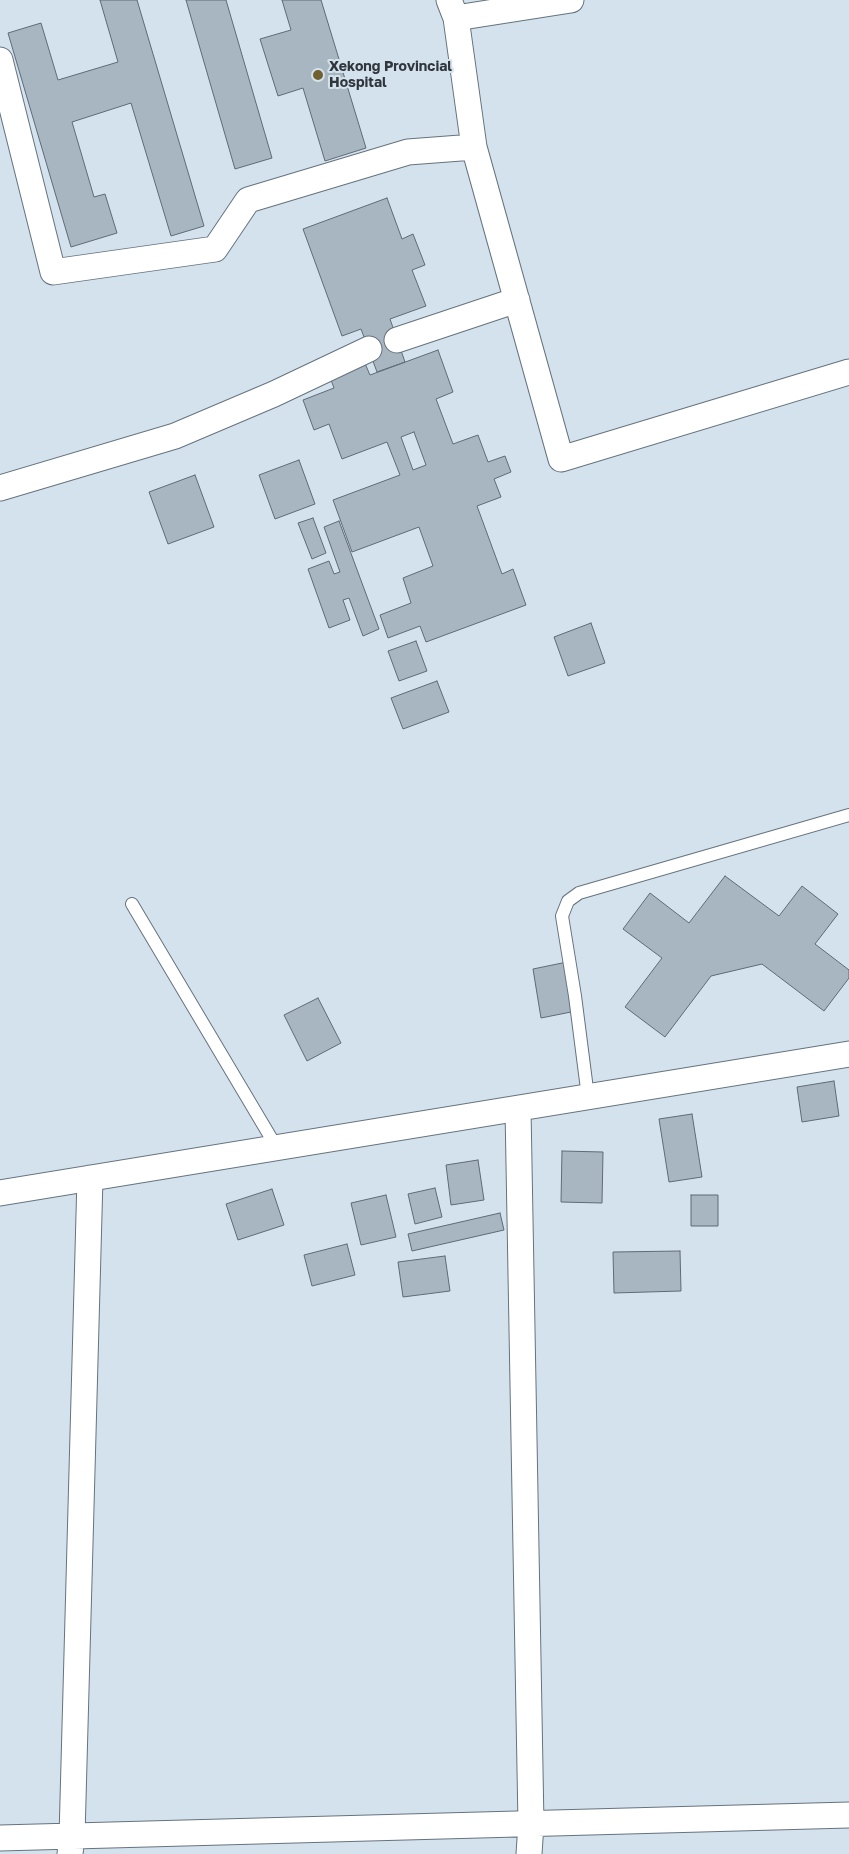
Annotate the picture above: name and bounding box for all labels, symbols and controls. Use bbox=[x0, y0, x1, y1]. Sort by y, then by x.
place label: Xekong Provincial Hospital bbox=[329, 59, 452, 92]
marker: Xekong Provincial Hospital bbox=[311, 68, 325, 82]

